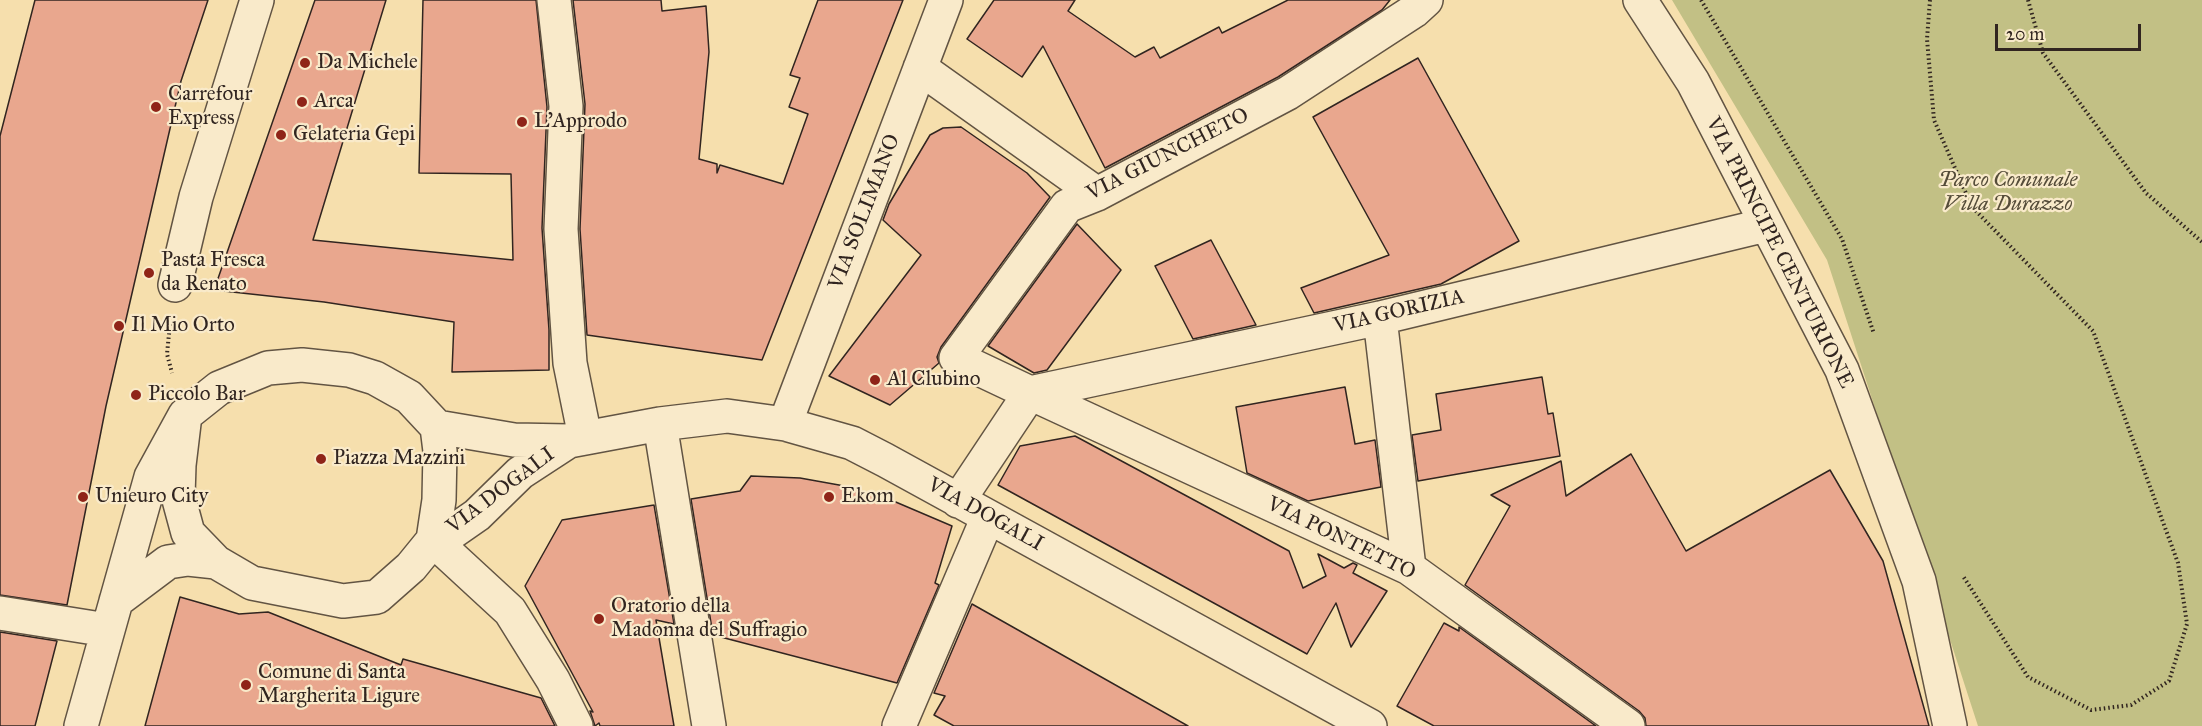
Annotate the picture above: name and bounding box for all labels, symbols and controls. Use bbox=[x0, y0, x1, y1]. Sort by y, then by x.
scale bar bbox=[1998, 12, 2144, 50]
text: 20 m bbox=[2006, 23, 2044, 45]
place label: Da Michele bbox=[317, 50, 418, 76]
marker: Da Michele bbox=[298, 56, 312, 70]
place label: Carrefour Express bbox=[168, 82, 252, 132]
place label: Arca bbox=[314, 89, 354, 115]
marker: Arca bbox=[295, 95, 309, 109]
marker: Carrefour Express bbox=[149, 100, 163, 114]
street label: VIA GIUNCHETO bbox=[1083, 103, 1253, 207]
place label: L'Approdo bbox=[534, 109, 627, 135]
street label: VIA PRINCIPE CENTURIONE bbox=[1699, 113, 1859, 393]
marker: L'Approdo bbox=[515, 115, 529, 129]
place label: Gelateria Gepi bbox=[293, 122, 415, 148]
marker: Gelateria Gepi bbox=[274, 128, 288, 142]
street label: VIA SOLIMANO bbox=[824, 131, 906, 293]
park label: Parco Comunale Villa Durazzo bbox=[1939, 168, 2077, 218]
place label: Pasta Fresca da Renato bbox=[161, 248, 265, 298]
marker: Pasta Fresca da Renato bbox=[142, 266, 156, 280]
street label: VIA GORIZIA bbox=[1331, 285, 1467, 339]
place label: Il Mio Orto bbox=[131, 313, 235, 339]
marker: Il Mio Orto bbox=[112, 319, 126, 333]
place label: Al Clubino bbox=[887, 367, 980, 393]
marker: Al Clubino bbox=[868, 373, 882, 387]
place label: Piccolo Bar bbox=[148, 382, 246, 408]
marker: Piccolo Bar bbox=[129, 388, 143, 402]
street label: VIA DOGALI bbox=[442, 442, 560, 540]
place label: Piazza Mazzini bbox=[333, 446, 465, 472]
marker: Piazza Mazzini bbox=[314, 452, 328, 466]
street label: VIA DOGALI bbox=[923, 473, 1047, 557]
place label: Unieuro City bbox=[95, 484, 208, 510]
place label: Ekom bbox=[841, 484, 894, 510]
marker: Unieuro City bbox=[76, 490, 90, 504]
marker: Ekom bbox=[822, 490, 836, 504]
street label: VIA PONTETTO bbox=[1263, 492, 1419, 586]
place label: Oratorio della Madonna del Suffragio bbox=[611, 594, 807, 644]
marker: Oratorio della Madonna del Suffragio bbox=[592, 612, 606, 626]
place label: Comune di Santa Margherita Ligure bbox=[258, 660, 420, 710]
marker: Comune di Santa Margherita Ligure bbox=[239, 678, 253, 692]

